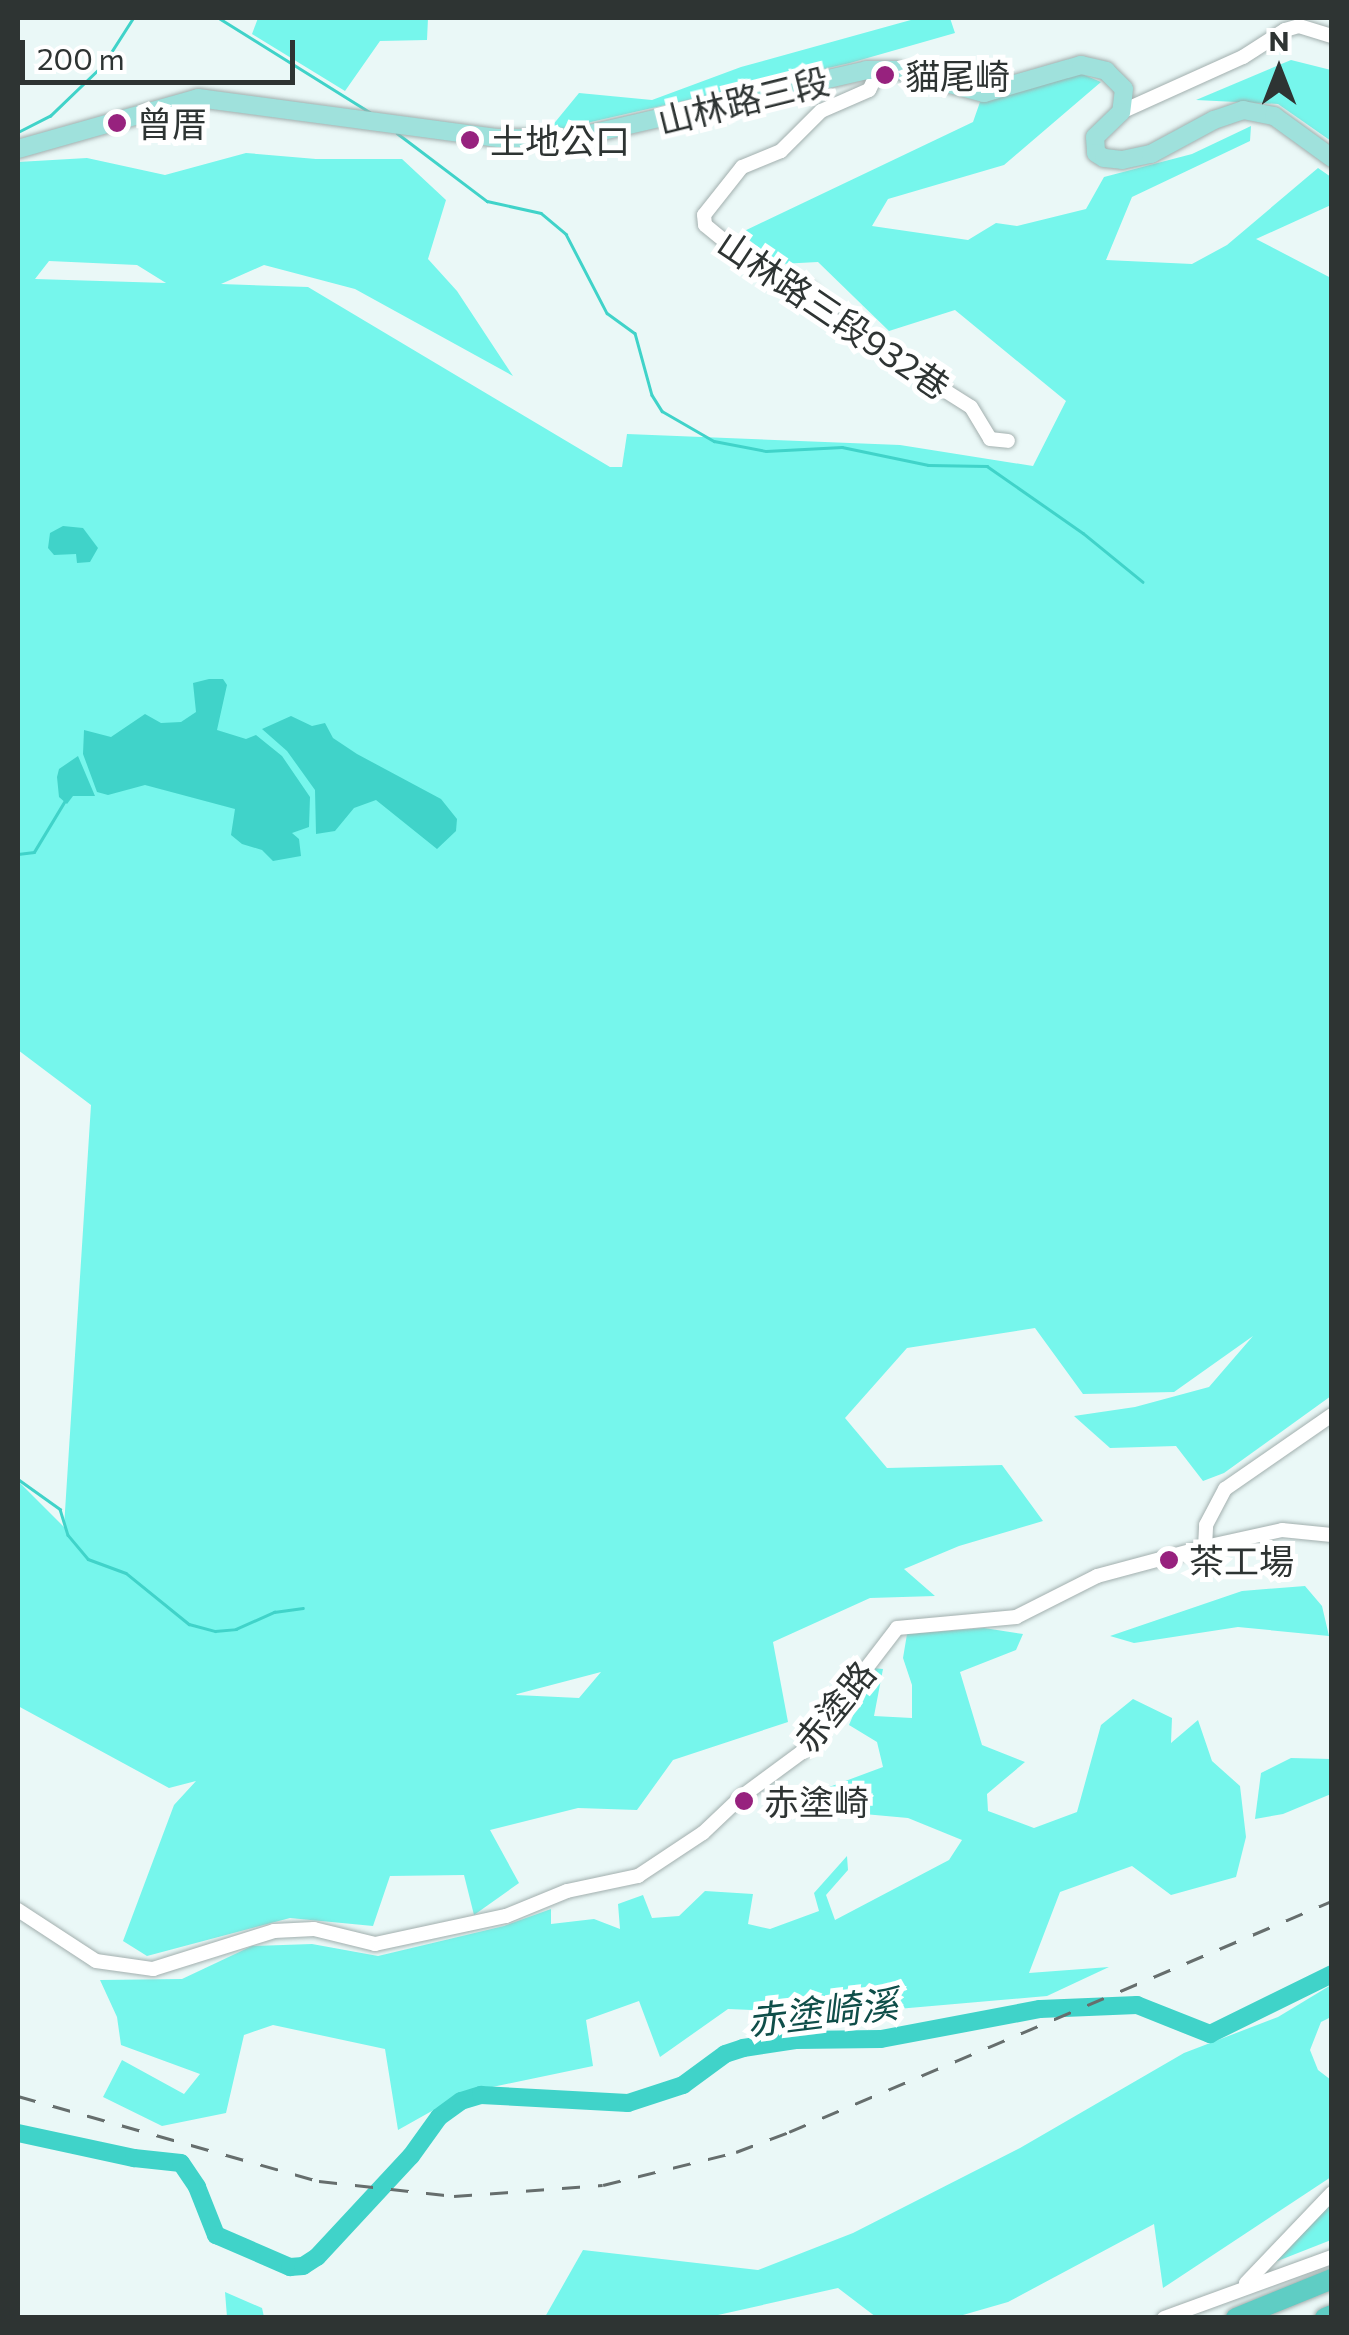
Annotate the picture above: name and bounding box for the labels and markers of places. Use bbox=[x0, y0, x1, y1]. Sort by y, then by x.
place label: 貓尾崎 bbox=[905, 54, 1010, 96]
marker: 貓尾崎 bbox=[874, 64, 896, 86]
place label: 曾厝 bbox=[137, 102, 207, 144]
marker: 曾厝 bbox=[106, 112, 128, 134]
place label: 土地公口 bbox=[490, 119, 630, 161]
marker: 土地公口 bbox=[459, 129, 481, 151]
place label: 茶工場 bbox=[1189, 1539, 1294, 1581]
marker: 茶工場 bbox=[1158, 1549, 1180, 1571]
place label: 赤塗崎 bbox=[764, 1780, 869, 1822]
marker: 赤塗崎 bbox=[733, 1790, 755, 1812]

